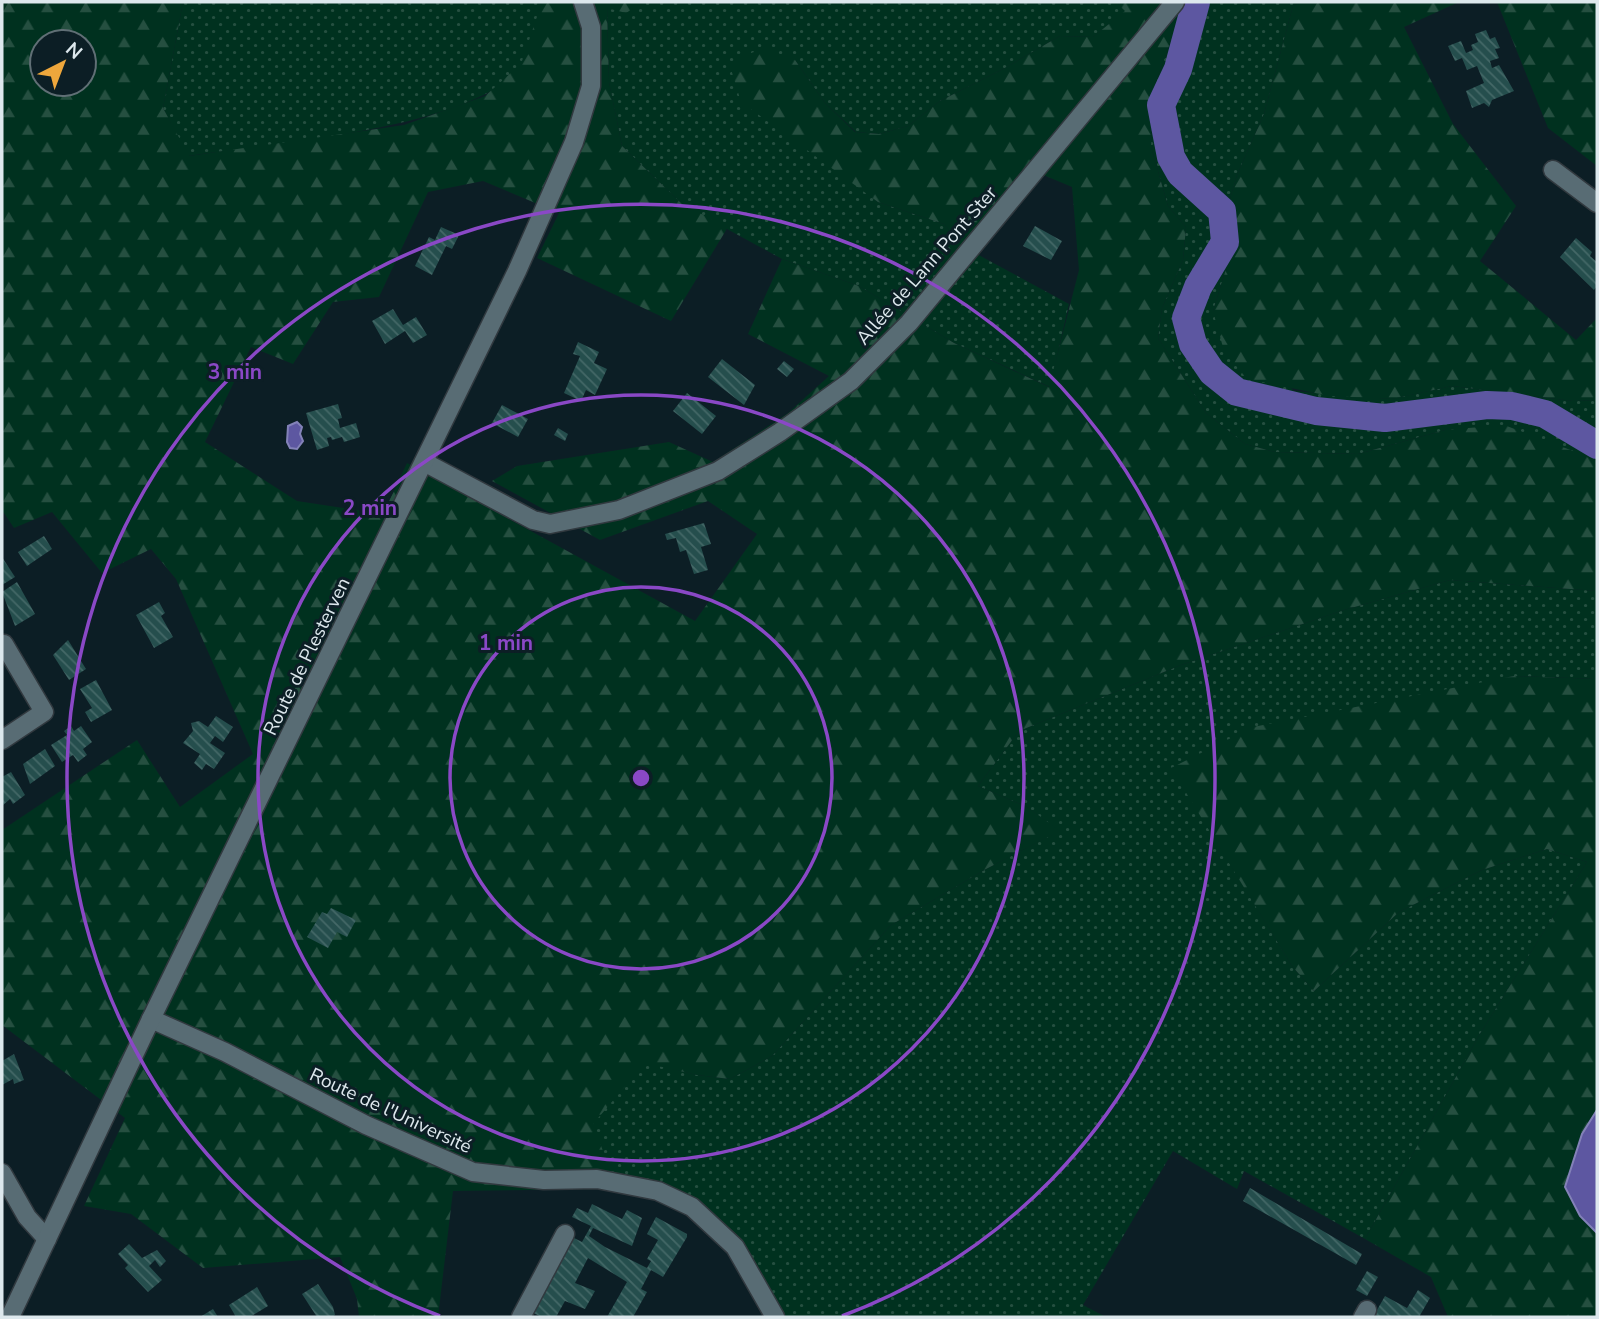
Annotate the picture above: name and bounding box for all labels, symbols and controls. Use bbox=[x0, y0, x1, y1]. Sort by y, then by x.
north arrow bbox=[28, 28, 98, 98]
text: N bbox=[60, 37, 88, 66]
street label: Allée de Lann Pont Ster bbox=[850, 181, 1003, 351]
text: 3 min bbox=[208, 358, 262, 386]
text: 2 min bbox=[343, 494, 397, 522]
street label: Route de Plesterven bbox=[257, 573, 356, 740]
text: 1 min bbox=[479, 629, 533, 657]
centre of rings bbox=[629, 766, 653, 790]
street label: Route de l'Université bbox=[305, 1062, 476, 1160]

